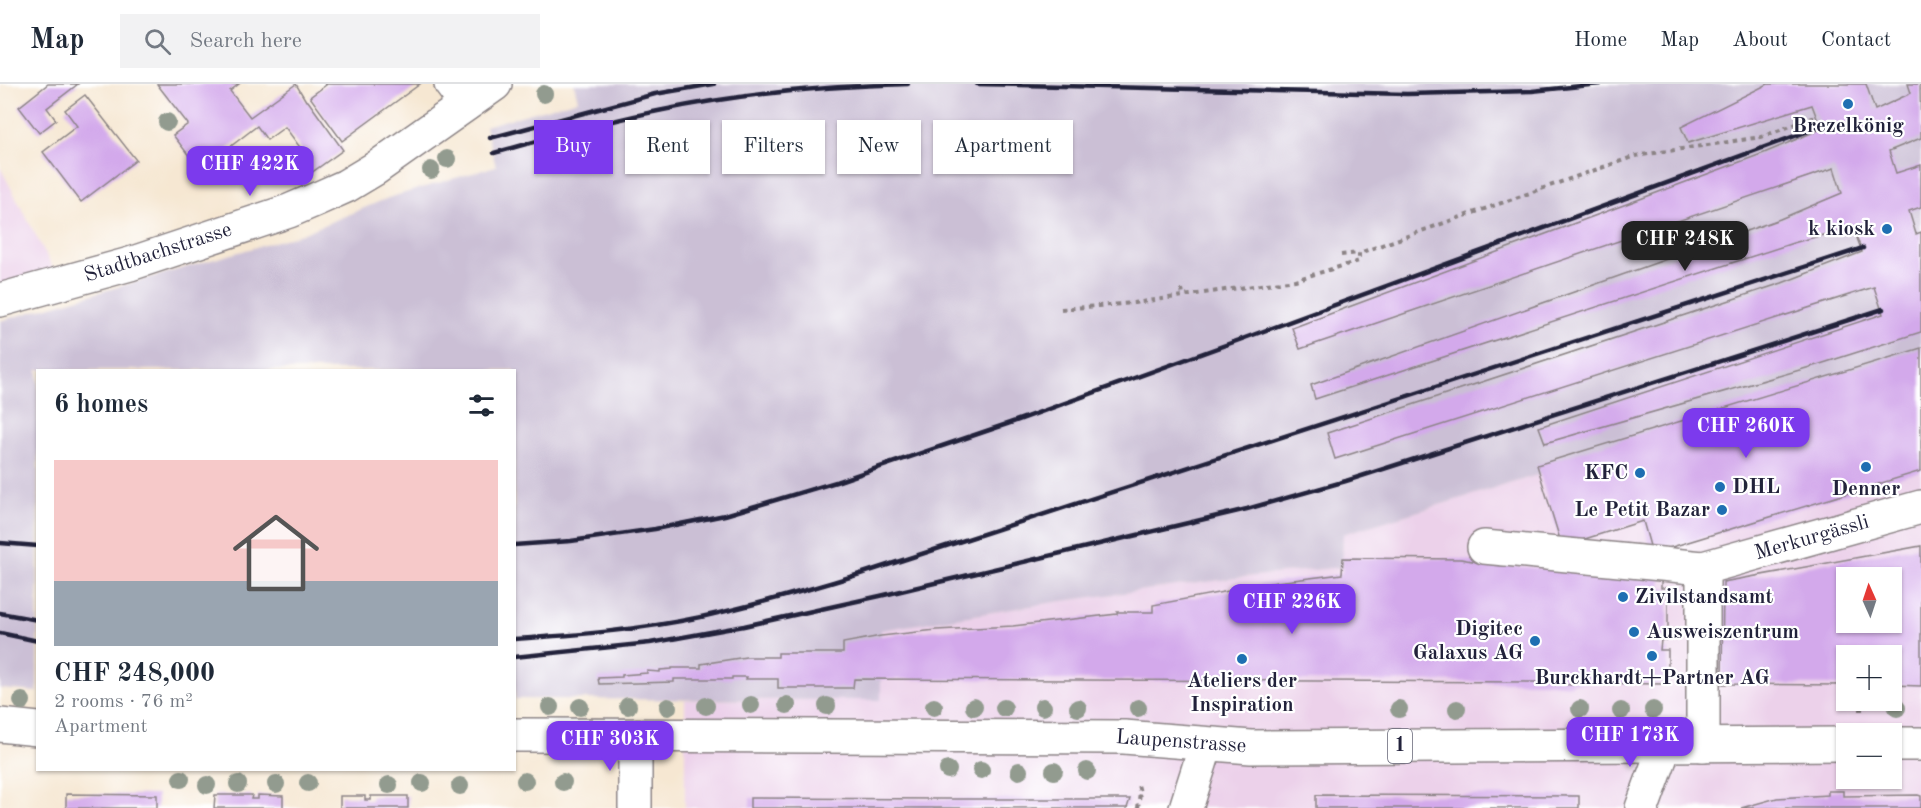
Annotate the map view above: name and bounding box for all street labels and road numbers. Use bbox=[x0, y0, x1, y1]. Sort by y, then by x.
street label: Stadtbachstrasse bbox=[81, 219, 235, 287]
street label: Merkurgässli bbox=[1752, 512, 1872, 564]
street label: Laupenstrasse bbox=[1115, 727, 1247, 757]
road number: 1 bbox=[1388, 729, 1412, 763]

